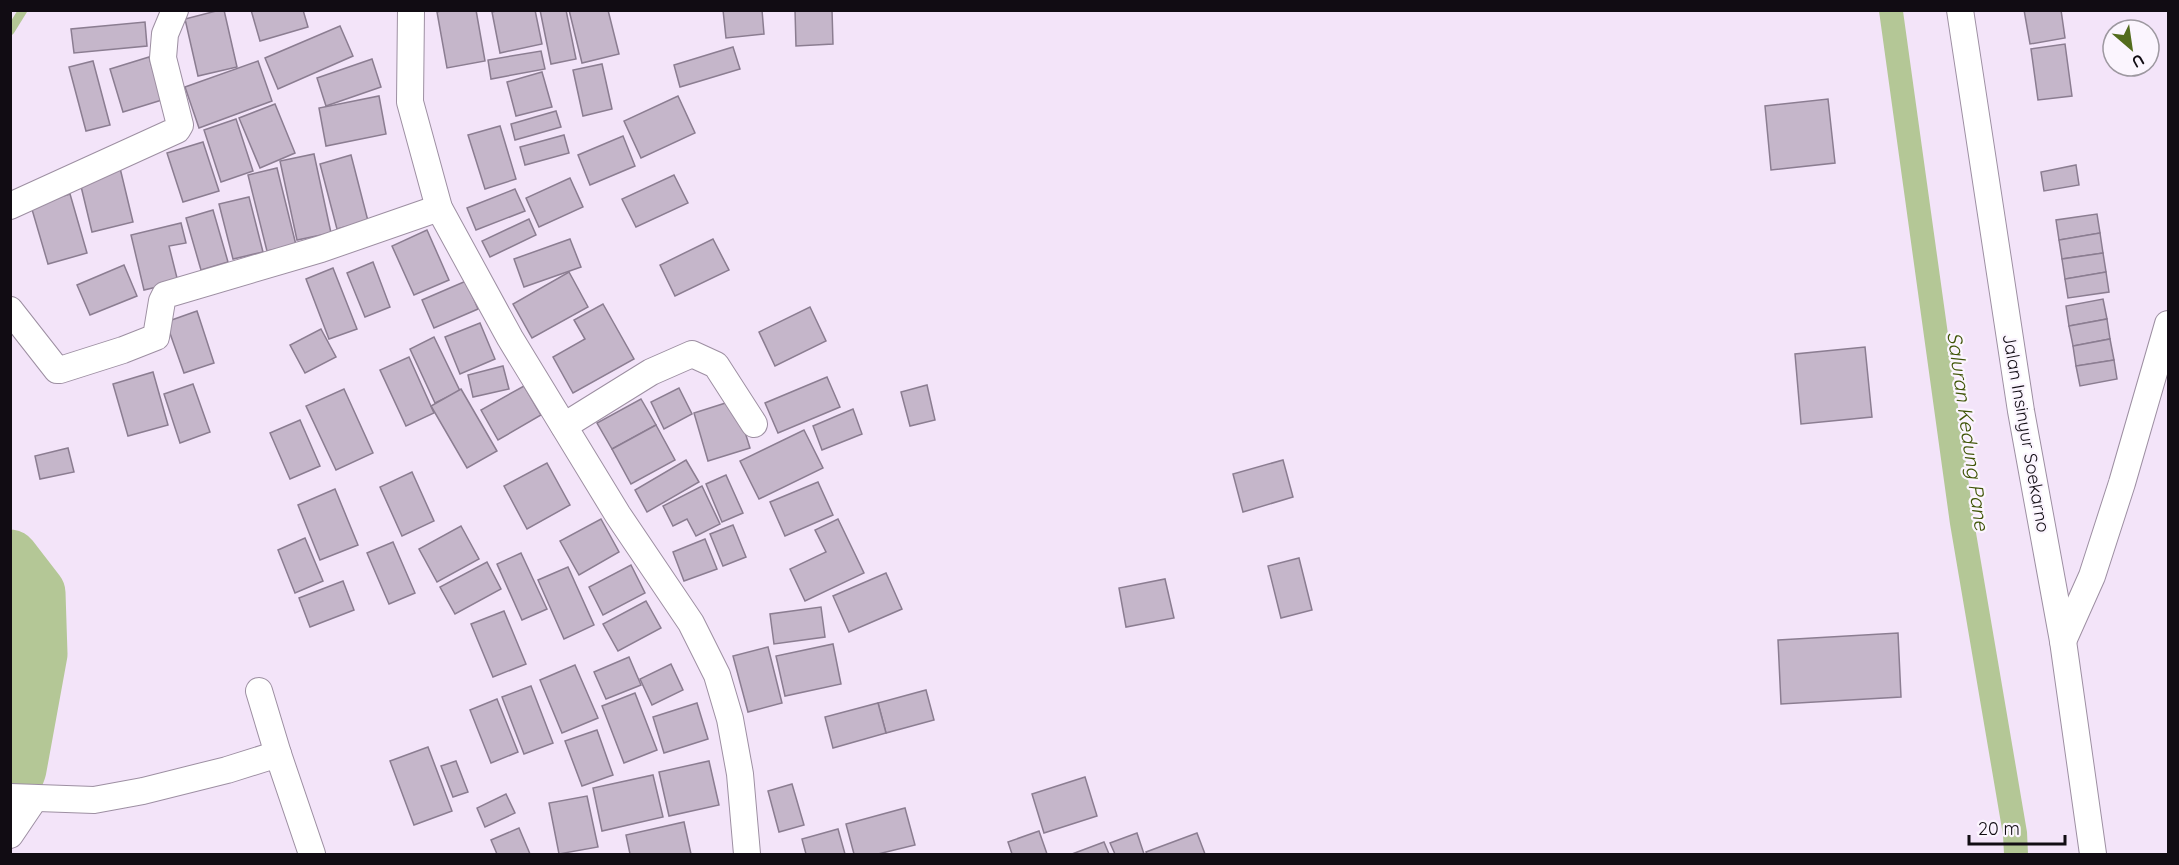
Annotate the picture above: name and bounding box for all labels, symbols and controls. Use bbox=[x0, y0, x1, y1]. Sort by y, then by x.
north arrow bbox=[2101, 18, 2161, 78]
text: U bbox=[2128, 50, 2148, 73]
water label: Saluran Kedung Pane bbox=[1942, 330, 1995, 533]
street label: Jalan Insinyur Soekarno bbox=[1998, 332, 2055, 534]
scale bar bbox=[1969, 808, 2065, 846]
text: 20 m bbox=[1978, 817, 2020, 840]

